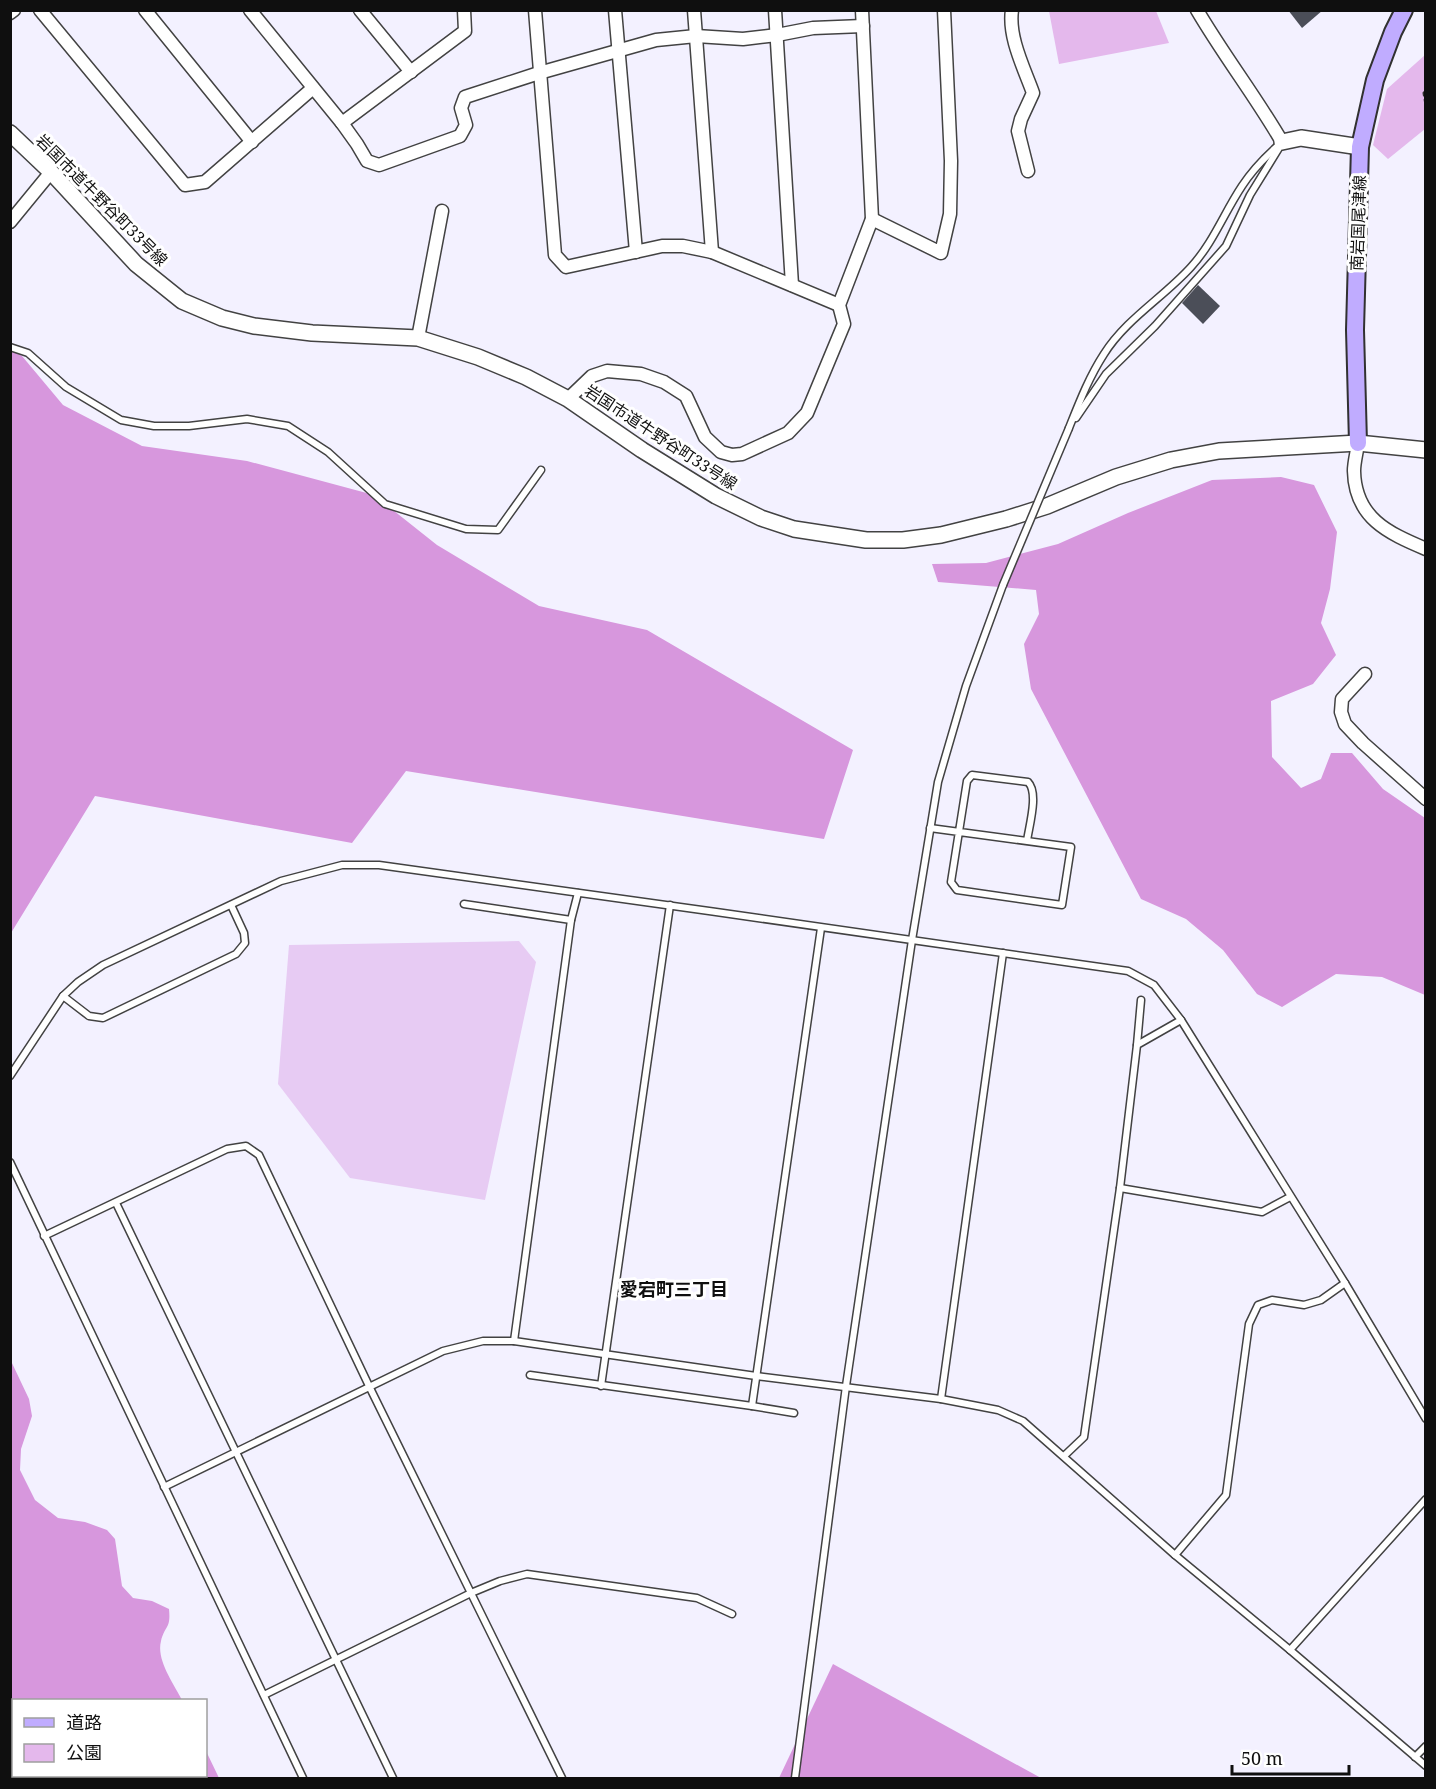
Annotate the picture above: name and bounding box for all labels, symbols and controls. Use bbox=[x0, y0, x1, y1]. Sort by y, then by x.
street label: 岩国市道牛野谷町33号線 bbox=[31, 129, 173, 271]
street label: 南岩国尾津線 bbox=[1345, 175, 1371, 271]
street label: 岩国市道牛野谷町33号線 bbox=[580, 379, 742, 495]
district label: 愛宕町三丁目 bbox=[620, 1277, 728, 1301]
legend bbox=[12, 1699, 207, 1777]
text: 道路 bbox=[66, 1710, 102, 1734]
scale bar bbox=[1232, 1738, 1349, 1776]
text: 公園 bbox=[66, 1740, 102, 1764]
text: 50 m bbox=[1241, 1746, 1283, 1770]

